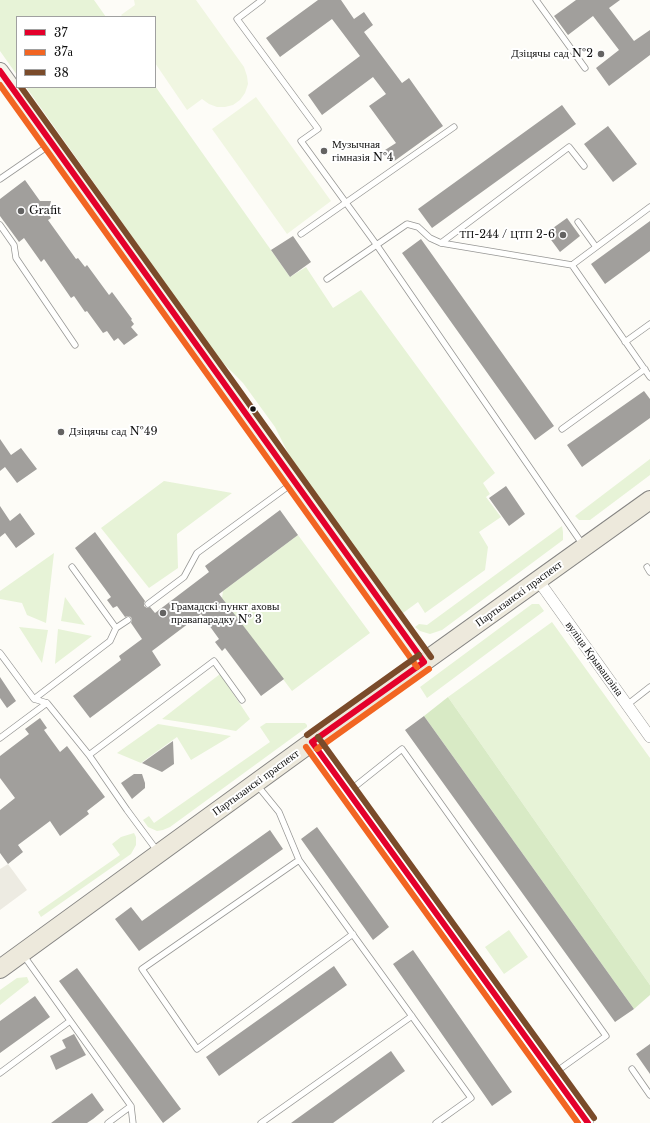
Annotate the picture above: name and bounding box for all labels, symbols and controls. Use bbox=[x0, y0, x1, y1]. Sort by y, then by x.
legend bbox=[16, 16, 156, 88]
text: 37 bbox=[54, 25, 67, 40]
text: 37а bbox=[54, 44, 73, 59]
place label: Дзіцячы сад №2 bbox=[511, 47, 593, 61]
marker: Дзіцячы сад №2 bbox=[596, 49, 606, 59]
text: 38 bbox=[54, 65, 69, 80]
place label: Музычная гімназія №4 bbox=[332, 138, 393, 164]
marker: Музычная гімназія №4 bbox=[319, 146, 329, 156]
place label: Grafit bbox=[29, 204, 61, 218]
marker: Grafit bbox=[16, 206, 26, 216]
place label: ТП-244 / ЦТП 2-6 bbox=[460, 228, 555, 242]
marker: ТП-244 / ЦТП 2-6 bbox=[558, 230, 568, 240]
unlabelled marker bbox=[248, 404, 258, 414]
place label: Дзіцячы сад №49 bbox=[69, 425, 158, 439]
marker: Дзіцячы сад №49 bbox=[56, 427, 66, 437]
street label: Партызанскі праспект bbox=[473, 558, 565, 630]
place label: Грамадскі пункт аховы правапарадку № 3 bbox=[171, 600, 279, 626]
marker: Грамадскі пункт аховы правапарадку № 3 bbox=[158, 608, 168, 618]
street label: вуліца Крывашэіна bbox=[562, 619, 626, 699]
street label: Партызанскі праспект bbox=[210, 747, 302, 819]

